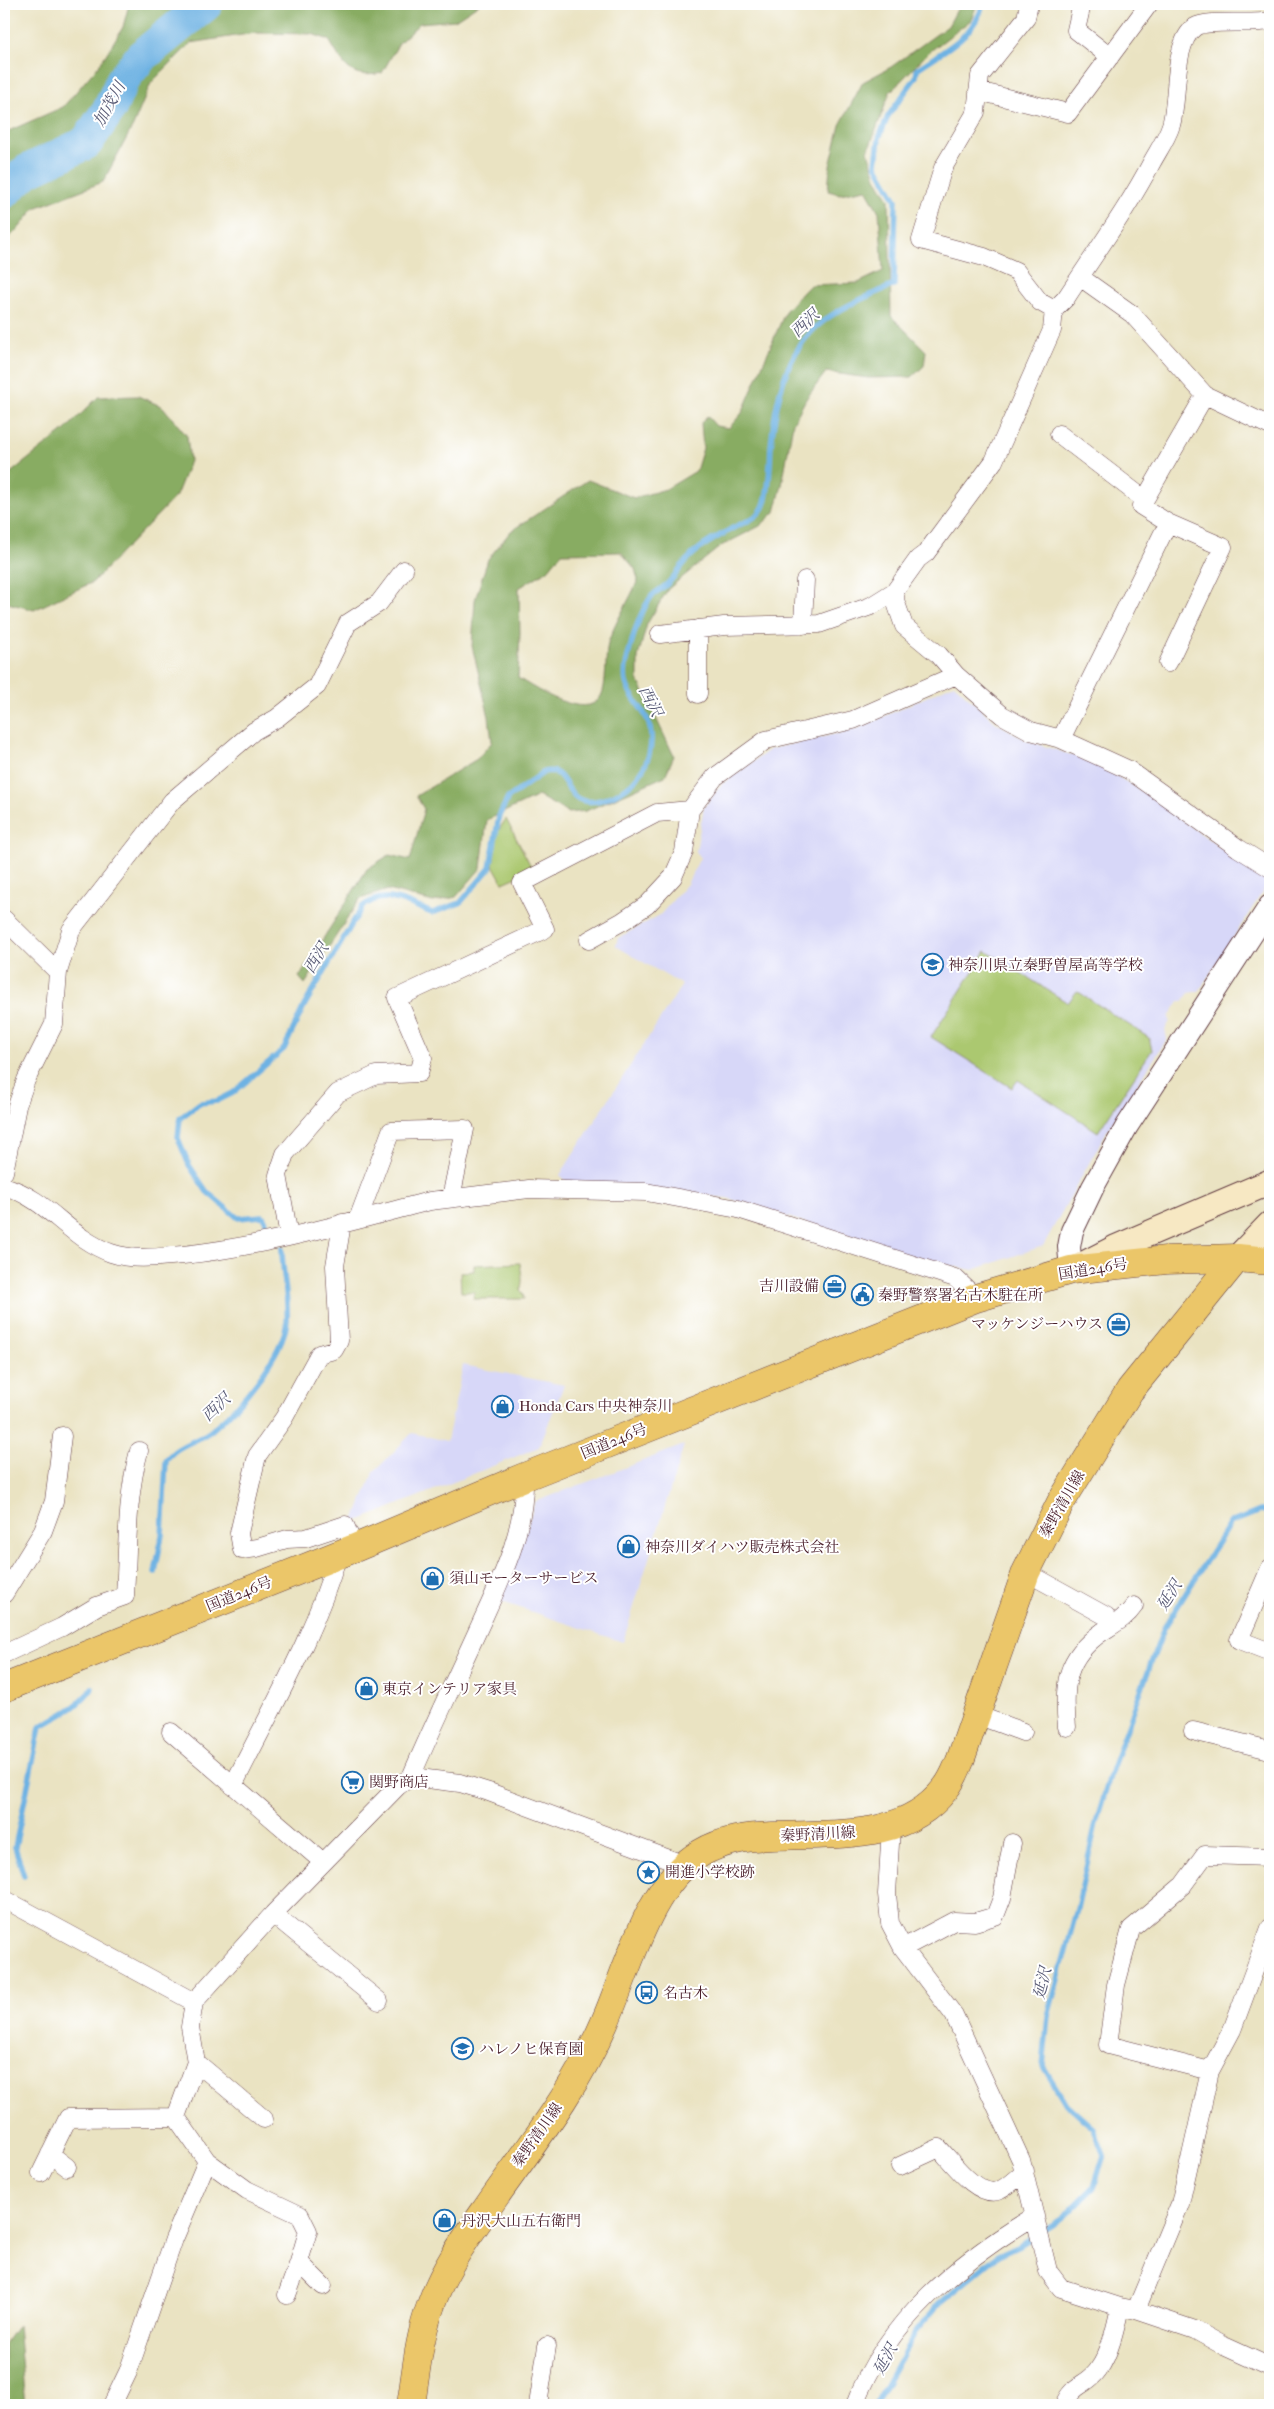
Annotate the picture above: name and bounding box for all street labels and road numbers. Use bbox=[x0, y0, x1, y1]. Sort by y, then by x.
street label: 国道246号 bbox=[1057, 1255, 1129, 1283]
street label: 国道246号 bbox=[578, 1420, 650, 1462]
street label: 秦野清川線 bbox=[1035, 1467, 1089, 1541]
street label: 国道246号 bbox=[203, 1573, 275, 1615]
street label: 秦野清川線 bbox=[780, 1823, 856, 1845]
street label: 秦野清川線 bbox=[508, 2099, 566, 2171]

